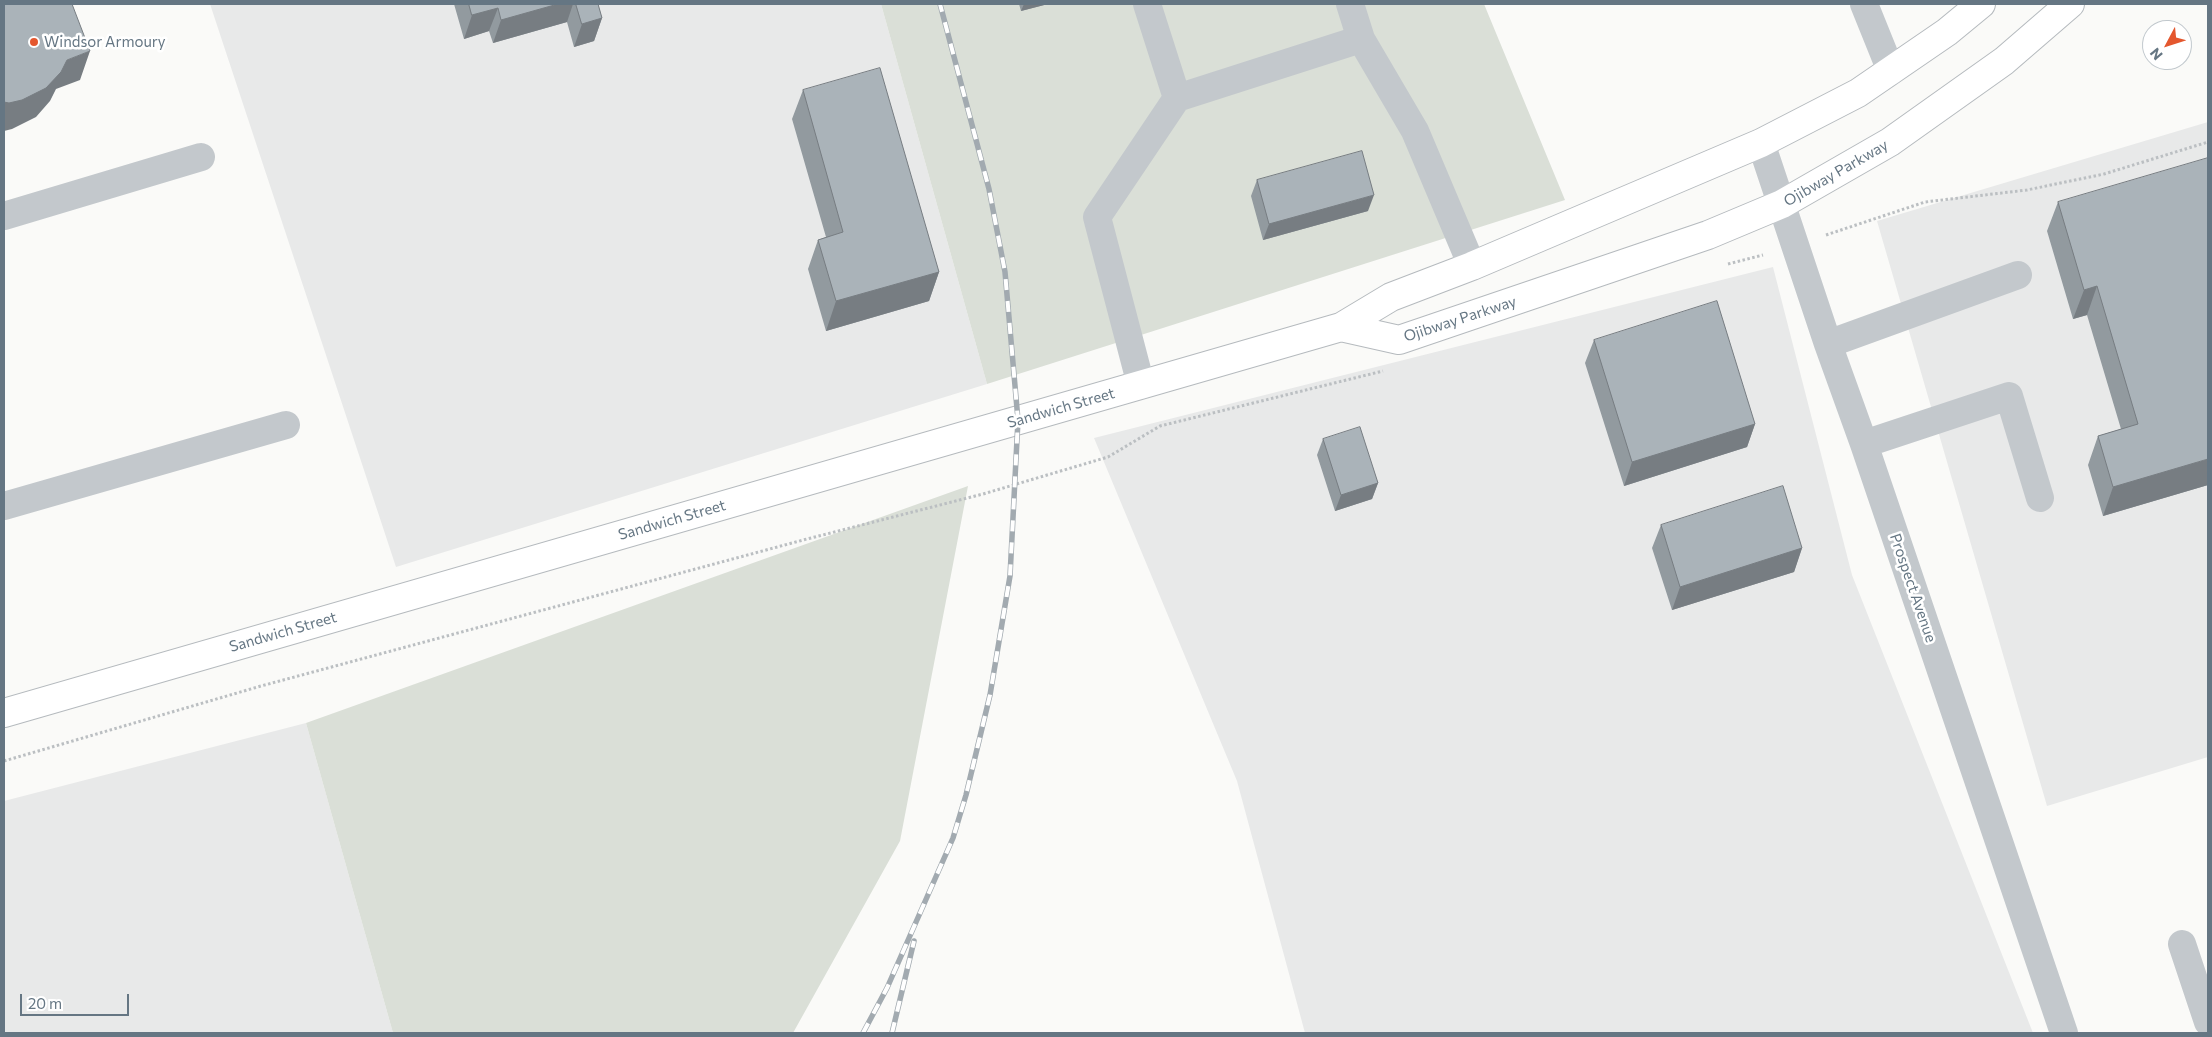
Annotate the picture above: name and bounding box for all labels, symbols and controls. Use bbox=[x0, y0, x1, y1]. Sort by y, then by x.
north arrow bbox=[2142, 20, 2192, 70]
place label: Windsor Armoury bbox=[44, 33, 166, 51]
marker: Windsor Armoury bbox=[28, 36, 40, 48]
text: N bbox=[2146, 45, 2166, 64]
street label: Ojibway Parkway bbox=[1781, 136, 1891, 210]
street label: Ojibway Parkway bbox=[1401, 292, 1519, 346]
street label: Sandwich Street bbox=[1005, 384, 1117, 432]
street label: Sandwich Street bbox=[616, 496, 728, 544]
street label: Prospect Avenue bbox=[1886, 531, 1940, 645]
street label: Sandwich Street bbox=[227, 608, 339, 656]
scale bar bbox=[22, 984, 131, 1016]
text: 20 m bbox=[28, 994, 62, 1012]

